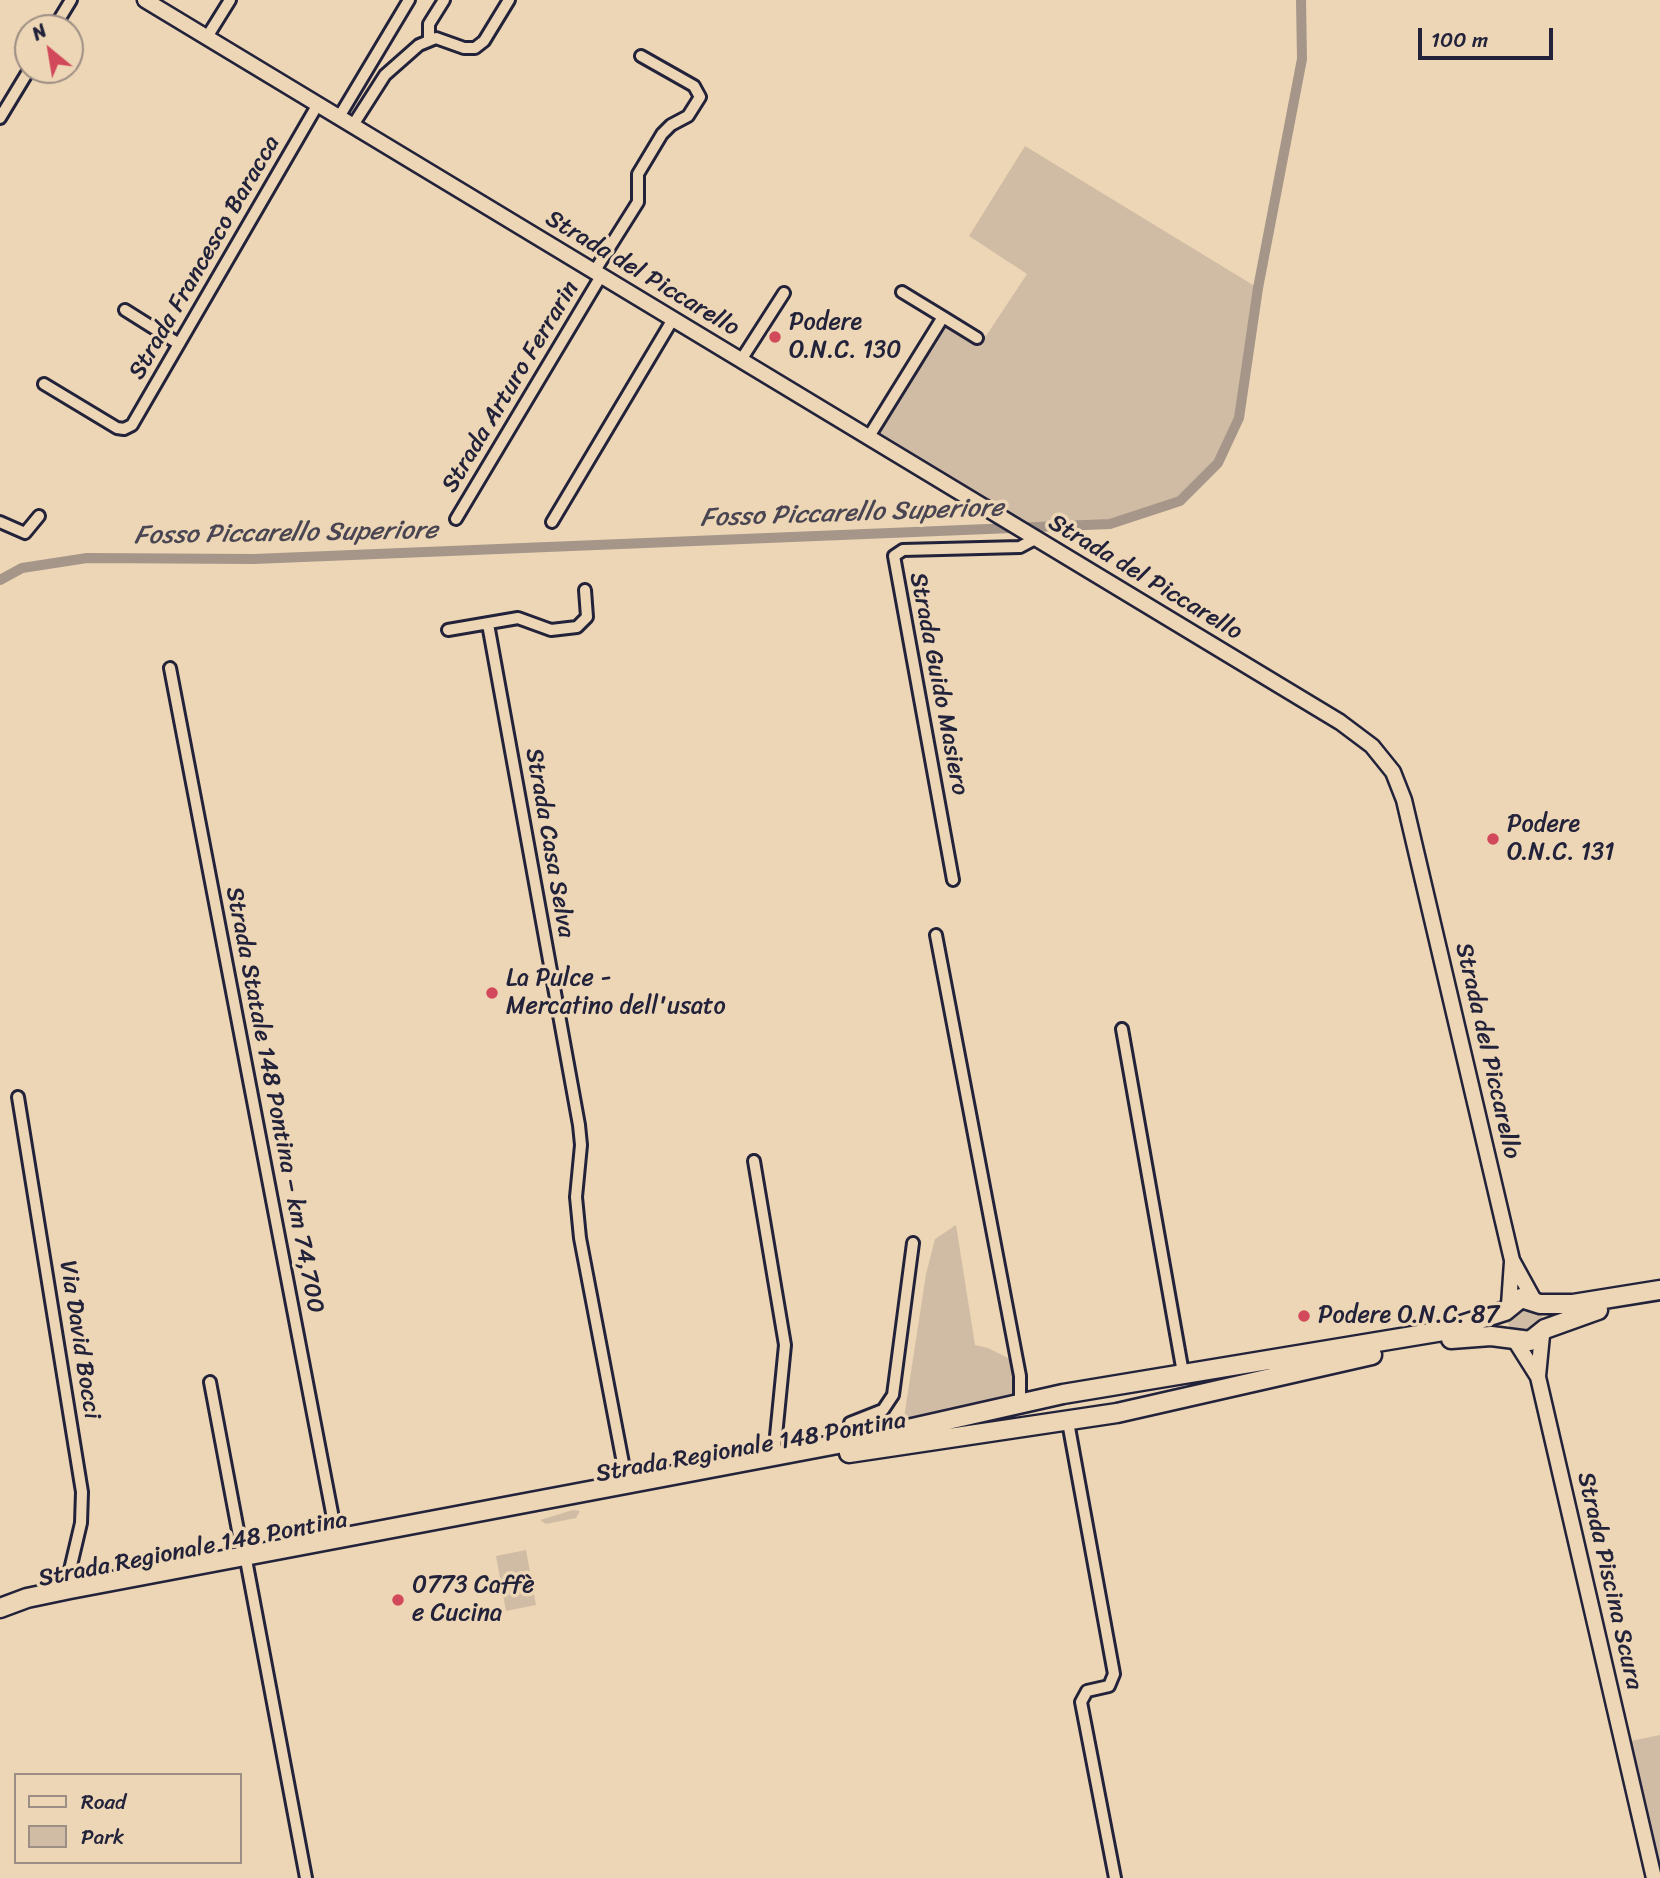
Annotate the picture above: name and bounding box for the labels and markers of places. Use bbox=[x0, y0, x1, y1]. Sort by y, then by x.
place label: Podere O.N.C. 130 bbox=[789, 309, 901, 365]
marker: Podere O.N.C. 130 bbox=[767, 329, 783, 345]
place label: Podere O.N.C. 131 bbox=[1507, 811, 1614, 867]
marker: Podere O.N.C. 131 bbox=[1485, 831, 1501, 847]
place label: La Pulce - Mercatino dell'usato bbox=[506, 965, 726, 1021]
marker: La Pulce - Mercatino dell'usato bbox=[484, 985, 500, 1001]
place label: Podere O.N.C. 87 bbox=[1318, 1302, 1499, 1330]
marker: Podere O.N.C. 87 bbox=[1296, 1308, 1312, 1324]
place label: 0773 Caffè e Cucina bbox=[412, 1572, 535, 1628]
marker: 0773 Caffè e Cucina bbox=[390, 1592, 406, 1608]

